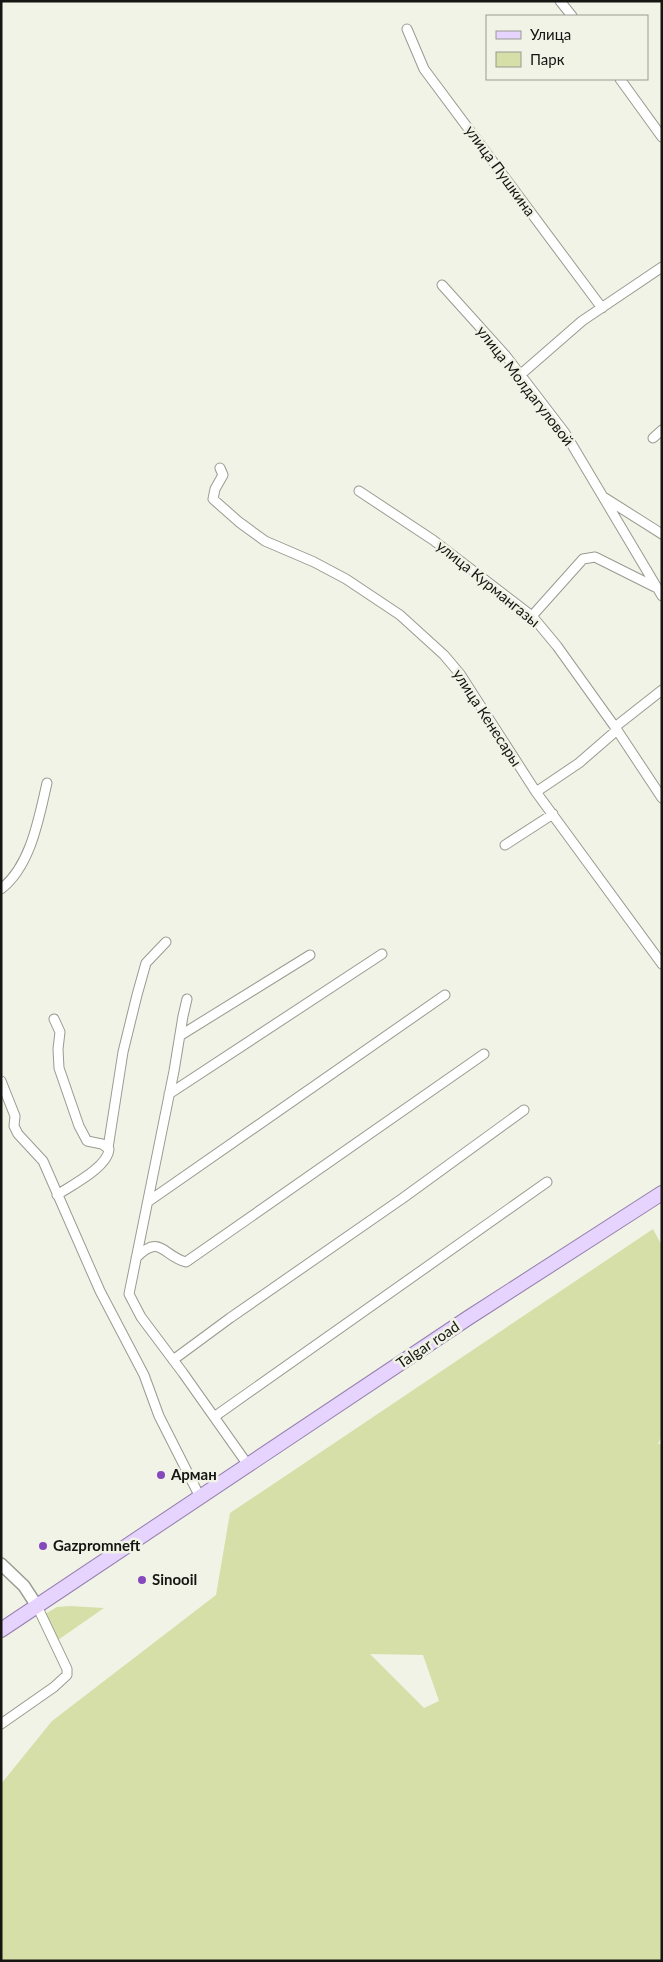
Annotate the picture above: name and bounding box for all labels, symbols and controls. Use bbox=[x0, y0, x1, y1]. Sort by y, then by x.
legend bbox=[486, 15, 648, 80]
text: Улица bbox=[530, 25, 571, 43]
text: Парк bbox=[530, 50, 565, 68]
street label: улица Пушкина bbox=[462, 121, 540, 219]
street label: улица Молдагуловой bbox=[473, 322, 578, 449]
street label: улица Курмангазы bbox=[433, 536, 544, 630]
street label: улица Кенесары bbox=[450, 665, 526, 769]
street label: Talgar road bbox=[393, 1317, 462, 1372]
place label: Арман bbox=[170, 1465, 217, 1483]
marker: Арман bbox=[155, 1469, 167, 1481]
place label: Gazpromneft bbox=[53, 1536, 141, 1554]
marker: Gazpromneft bbox=[37, 1540, 49, 1552]
place label: Sinooil bbox=[152, 1570, 197, 1588]
marker: Sinooil bbox=[136, 1574, 148, 1586]

